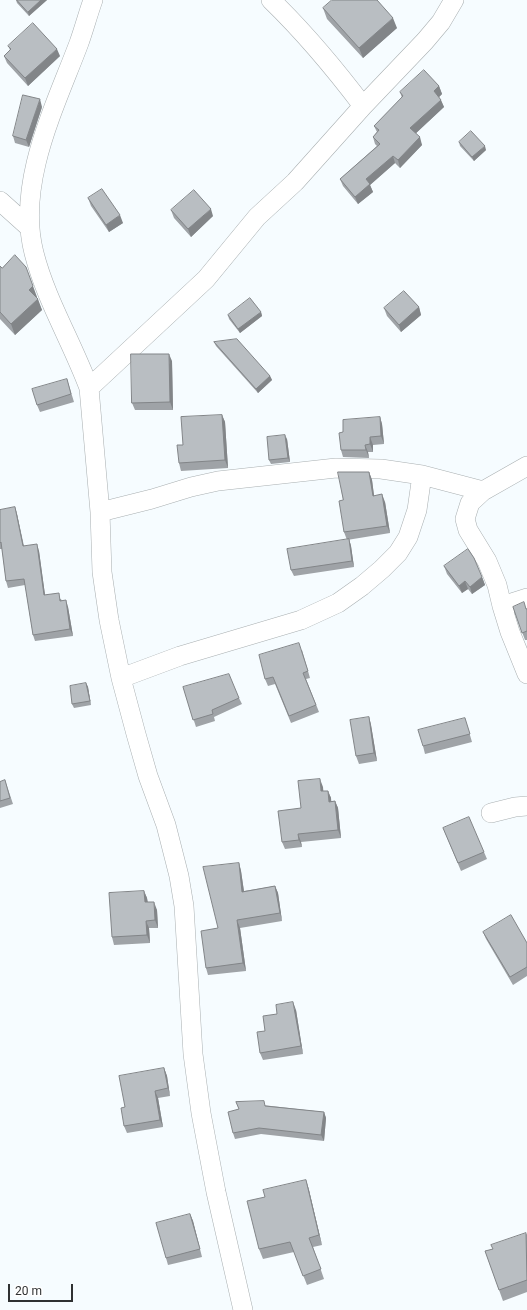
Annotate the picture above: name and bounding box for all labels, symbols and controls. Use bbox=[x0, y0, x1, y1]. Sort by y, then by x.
scale bar bbox=[10, 1276, 75, 1302]
text: 20 m bbox=[15, 1284, 42, 1298]

